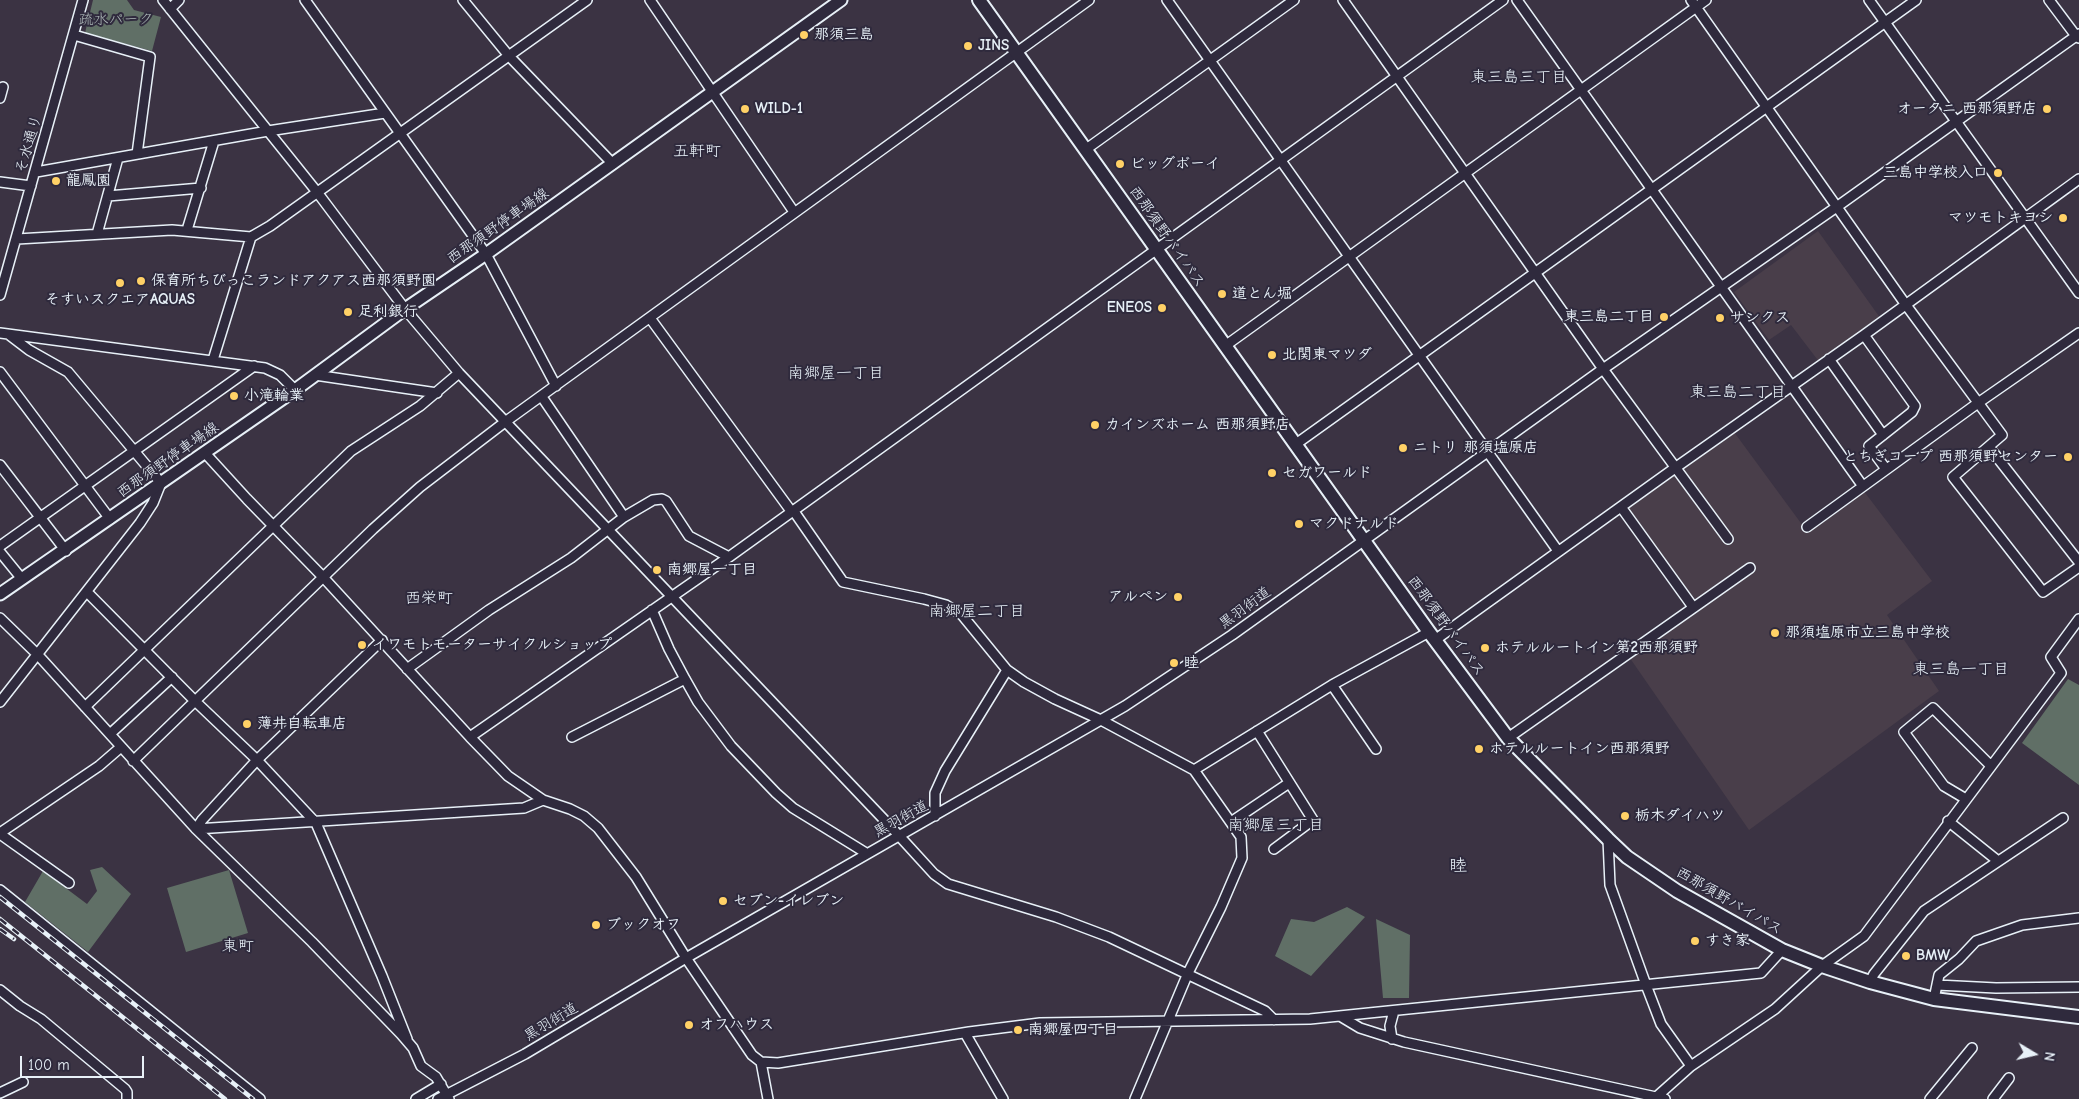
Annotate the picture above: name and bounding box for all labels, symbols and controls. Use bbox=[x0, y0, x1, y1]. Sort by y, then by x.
park label: 疏水パーク bbox=[79, 11, 153, 29]
place label: 那須三島 bbox=[814, 26, 874, 44]
marker: 那須三島 bbox=[798, 29, 810, 41]
place label: JINS bbox=[978, 37, 1009, 55]
marker: JINS bbox=[962, 40, 974, 52]
district label: 東三島三丁目 bbox=[1471, 67, 1567, 87]
place label: WILD-1 bbox=[755, 100, 803, 118]
place label: オータニ 西那須野店 bbox=[1897, 100, 2037, 118]
marker: WILD-1 bbox=[739, 103, 751, 115]
marker: オータニ 西那須野店 bbox=[2041, 103, 2053, 115]
street label: そ水通り bbox=[12, 113, 46, 175]
district label: 五軒町 bbox=[673, 141, 721, 161]
place label: ビッグボーイ bbox=[1130, 155, 1220, 173]
marker: ビッグボーイ bbox=[1114, 158, 1126, 170]
place label: 三島中学校入口 bbox=[1883, 164, 1988, 182]
marker: 三島中学校入口 bbox=[1992, 167, 2004, 179]
place label: 龍鳳園 bbox=[66, 172, 111, 190]
marker: 龍鳳園 bbox=[50, 175, 62, 187]
street label: 西那須野バイパス bbox=[1125, 183, 1209, 291]
street label: 西那須野停車場線 bbox=[444, 184, 552, 268]
place label: マツモトキヨシ bbox=[1948, 209, 2053, 227]
marker: マツモトキヨシ bbox=[2057, 212, 2069, 224]
place label: 保育所ちびっこランドアクアス西那須野園 bbox=[151, 272, 436, 290]
marker: 保育所ちびっこランドアクアス西那須野園 bbox=[135, 275, 147, 287]
marker: そすいスクエアAQUAS bbox=[114, 277, 126, 289]
place label: 道とん堀 bbox=[1232, 285, 1292, 303]
marker: 道とん堀 bbox=[1216, 288, 1228, 300]
place label: そすいスクエアAQUAS bbox=[45, 291, 195, 309]
place label: ENEOS bbox=[1107, 299, 1152, 317]
marker: ENEOS bbox=[1156, 302, 1168, 314]
place label: 足利銀行 bbox=[358, 303, 418, 321]
marker: 足利銀行 bbox=[342, 306, 354, 318]
place label: 東三島二丁目 bbox=[1564, 308, 1654, 326]
place label: サンクス bbox=[1730, 309, 1790, 327]
marker: 東三島二丁目 bbox=[1658, 311, 1670, 323]
marker: サンクス bbox=[1714, 312, 1726, 324]
place label: 北関東マツダ bbox=[1282, 346, 1372, 364]
marker: 北関東マツダ bbox=[1266, 349, 1278, 361]
district label: 南郷屋一丁目 bbox=[788, 363, 884, 383]
district label: 東三島二丁目 bbox=[1690, 382, 1786, 402]
place label: 小滝輪業 bbox=[244, 387, 304, 405]
marker: 小滝輪業 bbox=[228, 390, 240, 402]
place label: カインズホーム 西那須野店 bbox=[1105, 416, 1290, 434]
street label: 西那須野停車場線 bbox=[114, 418, 222, 502]
marker: カインズホーム 西那須野店 bbox=[1089, 419, 1101, 431]
place label: ニトリ 那須塩原店 bbox=[1413, 439, 1538, 457]
marker: ニトリ 那須塩原店 bbox=[1397, 442, 1409, 454]
place label: とちぎコープ 西那須野センター bbox=[1843, 448, 2058, 466]
marker: とちぎコープ 西那須野センター bbox=[2062, 451, 2074, 463]
place label: セガワールド bbox=[1282, 464, 1372, 482]
marker: セガワールド bbox=[1266, 467, 1278, 479]
place label: マクドナルド bbox=[1309, 515, 1399, 533]
marker: マクドナルド bbox=[1293, 518, 1305, 530]
place label: 南郷屋一丁目 bbox=[667, 561, 757, 579]
marker: 南郷屋一丁目 bbox=[651, 564, 663, 576]
street label: 西那須野バイパス bbox=[1403, 572, 1489, 680]
street label: 黒羽街道 bbox=[1215, 583, 1275, 633]
district label: 西栄町 bbox=[405, 588, 453, 608]
place label: アルペン bbox=[1108, 588, 1168, 606]
marker: アルペン bbox=[1172, 591, 1184, 603]
district label: 南郷屋二丁目 bbox=[929, 601, 1025, 621]
place label: 那須塩原市立三島中学校 bbox=[1785, 624, 1950, 642]
marker: 那須塩原市立三島中学校 bbox=[1769, 627, 1781, 639]
place label: イワモトモーターサイクルショップ bbox=[372, 636, 612, 654]
marker: イワモトモーターサイクルショップ bbox=[356, 639, 368, 651]
place label: ホテルルートイン第2西那須野 bbox=[1495, 639, 1698, 657]
marker: ホテルルートイン第2西那須野 bbox=[1479, 642, 1491, 654]
place label: 睦 bbox=[1184, 654, 1199, 672]
marker: 睦 bbox=[1168, 657, 1180, 669]
district label: 東三島一丁目 bbox=[1913, 659, 2009, 679]
place label: 薄井自転車店 bbox=[257, 715, 347, 733]
marker: 薄井自転車店 bbox=[241, 718, 253, 730]
place label: ホテルルートイン西那須野 bbox=[1489, 740, 1670, 758]
marker: ホテルルートイン西那須野 bbox=[1473, 743, 1485, 755]
street label: 黒羽街道 bbox=[870, 797, 932, 841]
place label: 栃木ダイハツ bbox=[1635, 807, 1725, 825]
marker: 栃木ダイハツ bbox=[1619, 810, 1631, 822]
district label: 南郷屋三丁目 bbox=[1228, 815, 1324, 835]
district label: 睦 bbox=[1449, 855, 1467, 877]
street label: 西那須野バイパス bbox=[1673, 863, 1785, 939]
place label: セブン-イレブン bbox=[733, 892, 844, 910]
marker: セブン-イレブン bbox=[717, 895, 729, 907]
place label: ブックオフ bbox=[606, 916, 681, 934]
marker: ブックオフ bbox=[590, 919, 602, 931]
place label: すき家 bbox=[1705, 932, 1750, 950]
marker: すき家 bbox=[1689, 935, 1701, 947]
district label: 東町 bbox=[222, 936, 254, 956]
place label: BMW bbox=[1916, 947, 1950, 965]
marker: BMW bbox=[1900, 950, 1912, 962]
street label: 黒羽街道 bbox=[521, 999, 581, 1045]
place label: オフハウス bbox=[699, 1016, 774, 1034]
marker: オフハウス bbox=[683, 1019, 695, 1031]
place label: 南郷屋四丁目 bbox=[1028, 1021, 1118, 1039]
marker: 南郷屋四丁目 bbox=[1012, 1024, 1024, 1036]
north arrow bbox=[2009, 1029, 2059, 1079]
scale bar bbox=[22, 1046, 146, 1078]
text: N bbox=[2040, 1051, 2058, 1062]
text: 100 m bbox=[28, 1056, 70, 1074]

